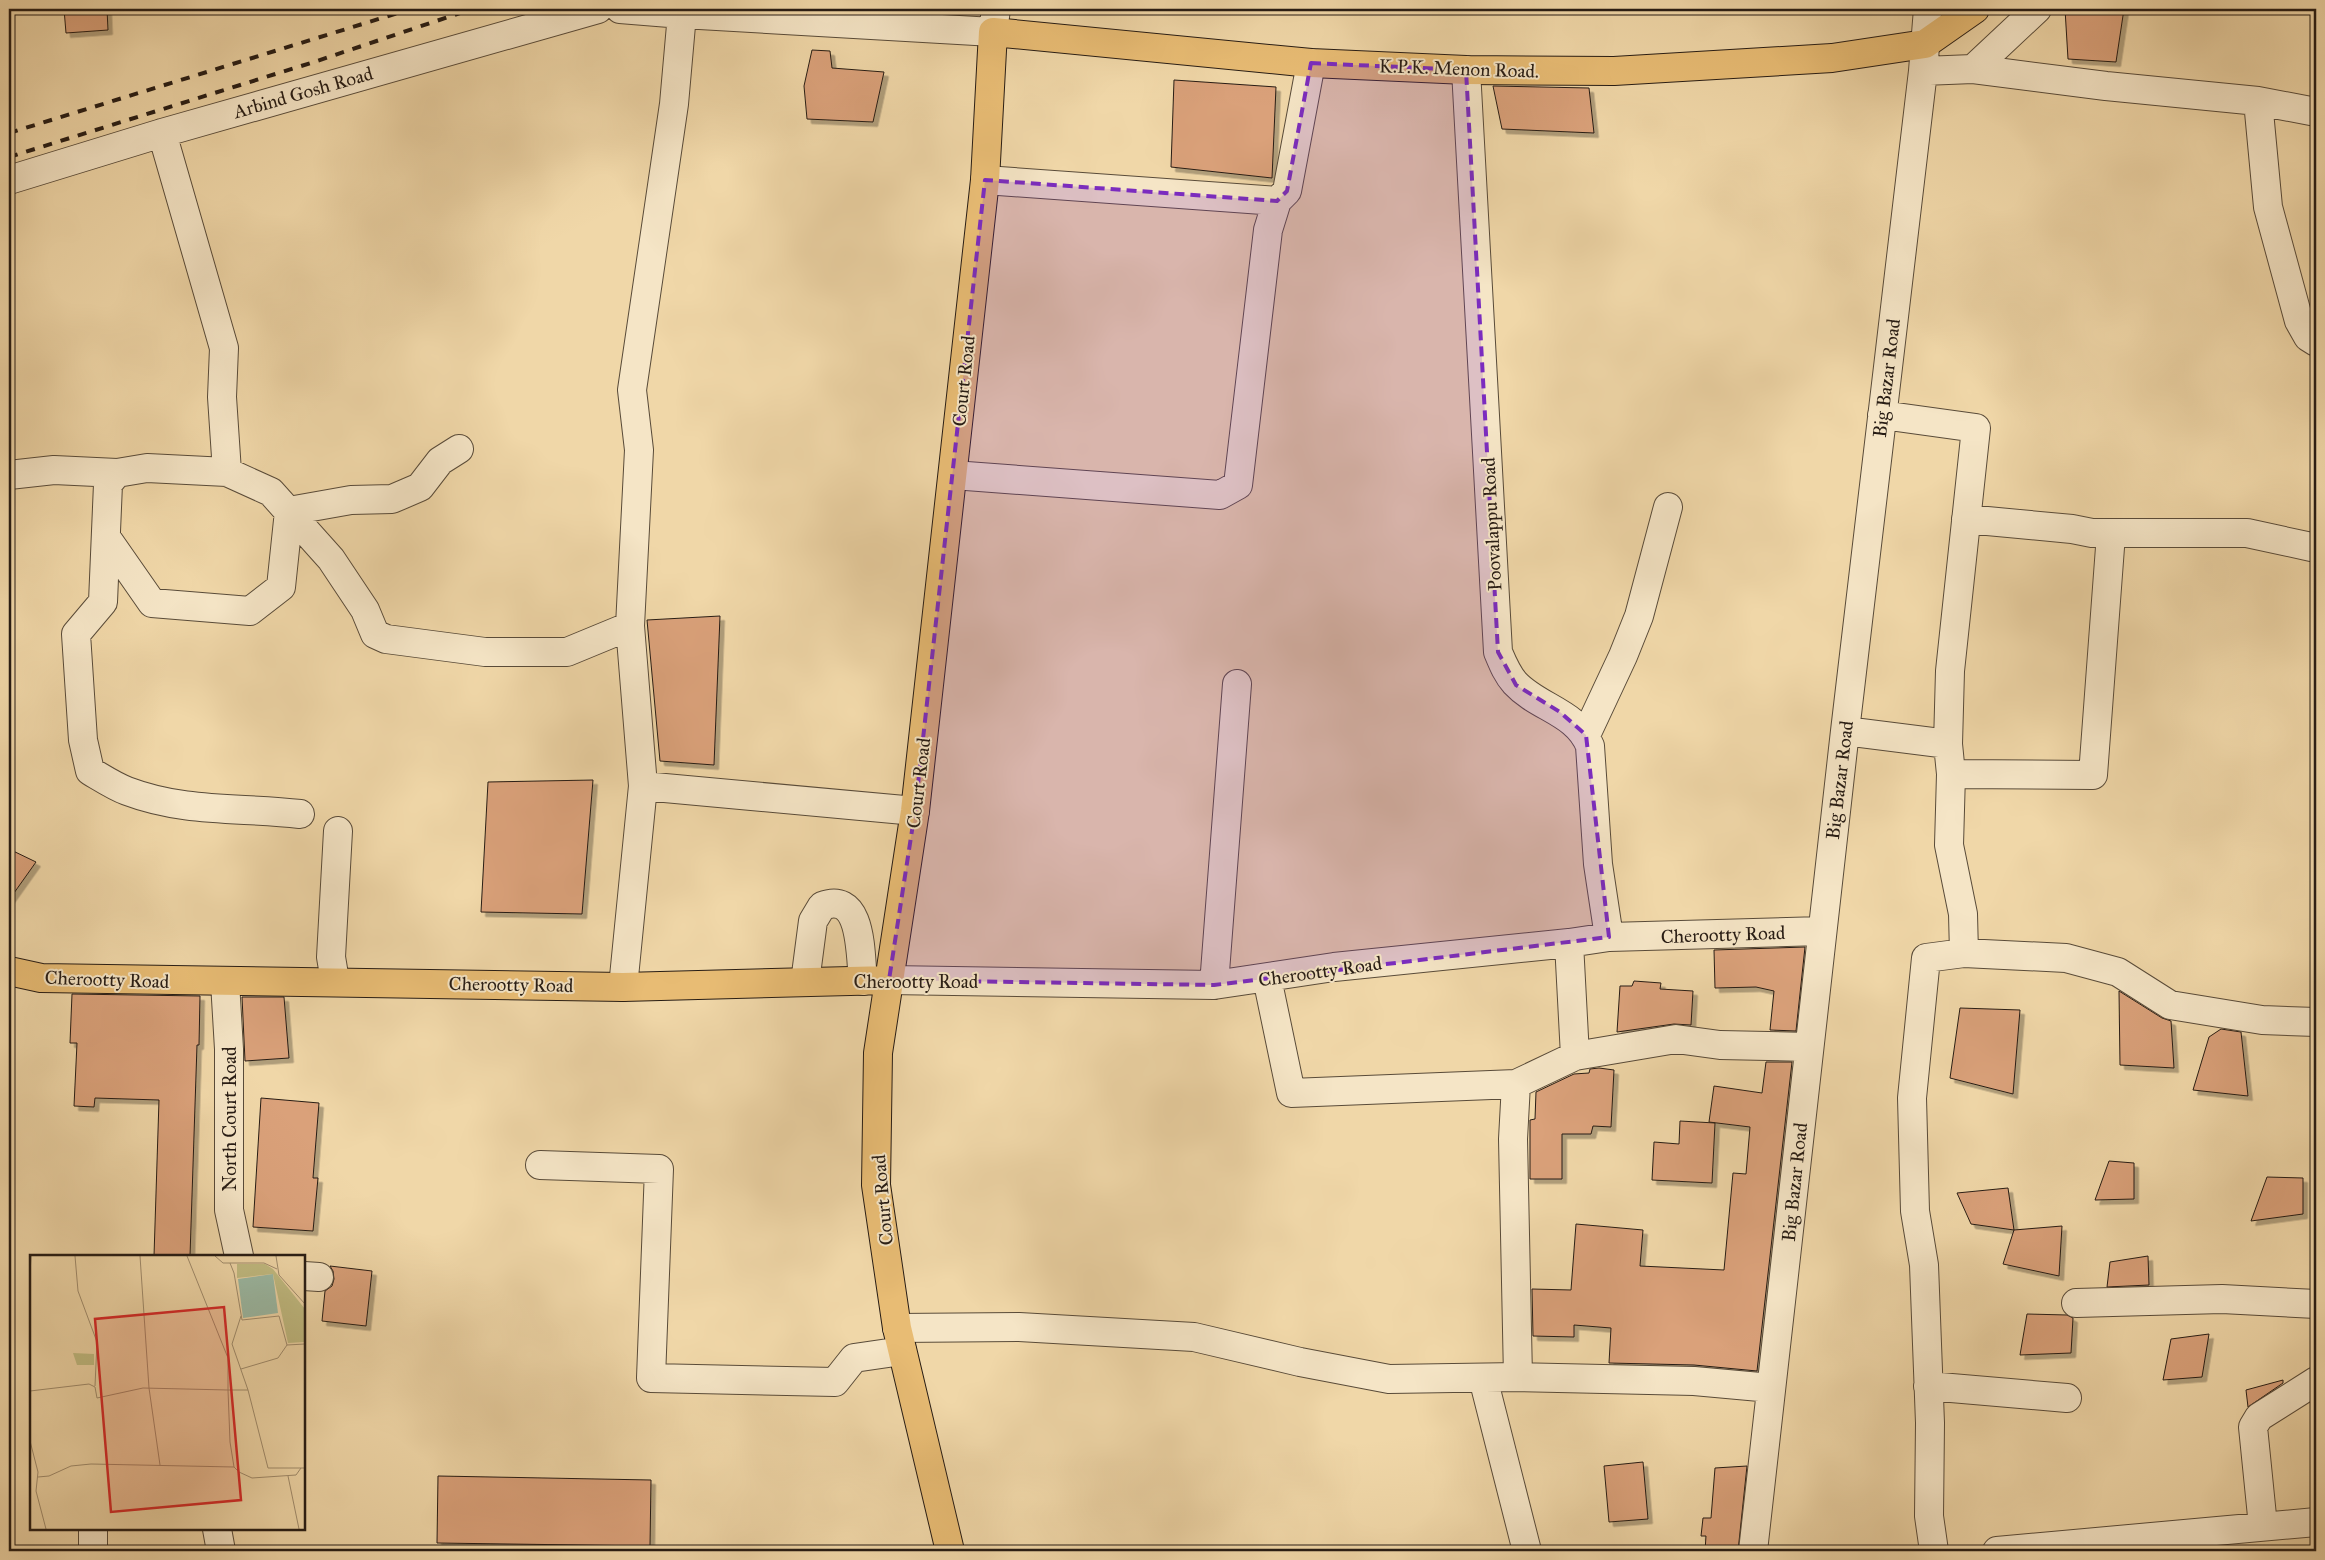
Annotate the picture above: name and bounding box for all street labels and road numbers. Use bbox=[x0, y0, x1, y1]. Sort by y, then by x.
street label: K.P.K. Menon Road. bbox=[1379, 54, 1539, 83]
street label: Arbind Gosh Road bbox=[230, 61, 376, 124]
street label: Big Bazar Road bbox=[1868, 317, 1906, 439]
street label: Court Road bbox=[947, 334, 980, 428]
street label: Poovalappu Road bbox=[1476, 456, 1506, 591]
street label: Big Bazar Road bbox=[1821, 719, 1859, 841]
street label: Court Road bbox=[902, 736, 936, 830]
street label: Cherootty Road bbox=[1660, 921, 1786, 948]
street label: Cherootty Road bbox=[1257, 951, 1384, 992]
street label: Cherootty Road bbox=[44, 966, 170, 993]
street label: Cherootty Road bbox=[854, 970, 979, 993]
street label: Cherootty Road bbox=[448, 972, 574, 997]
street label: North Court Road bbox=[218, 1046, 241, 1192]
street label: Big Bazar Road bbox=[1777, 1121, 1813, 1243]
street label: Court Road bbox=[867, 1153, 898, 1246]

